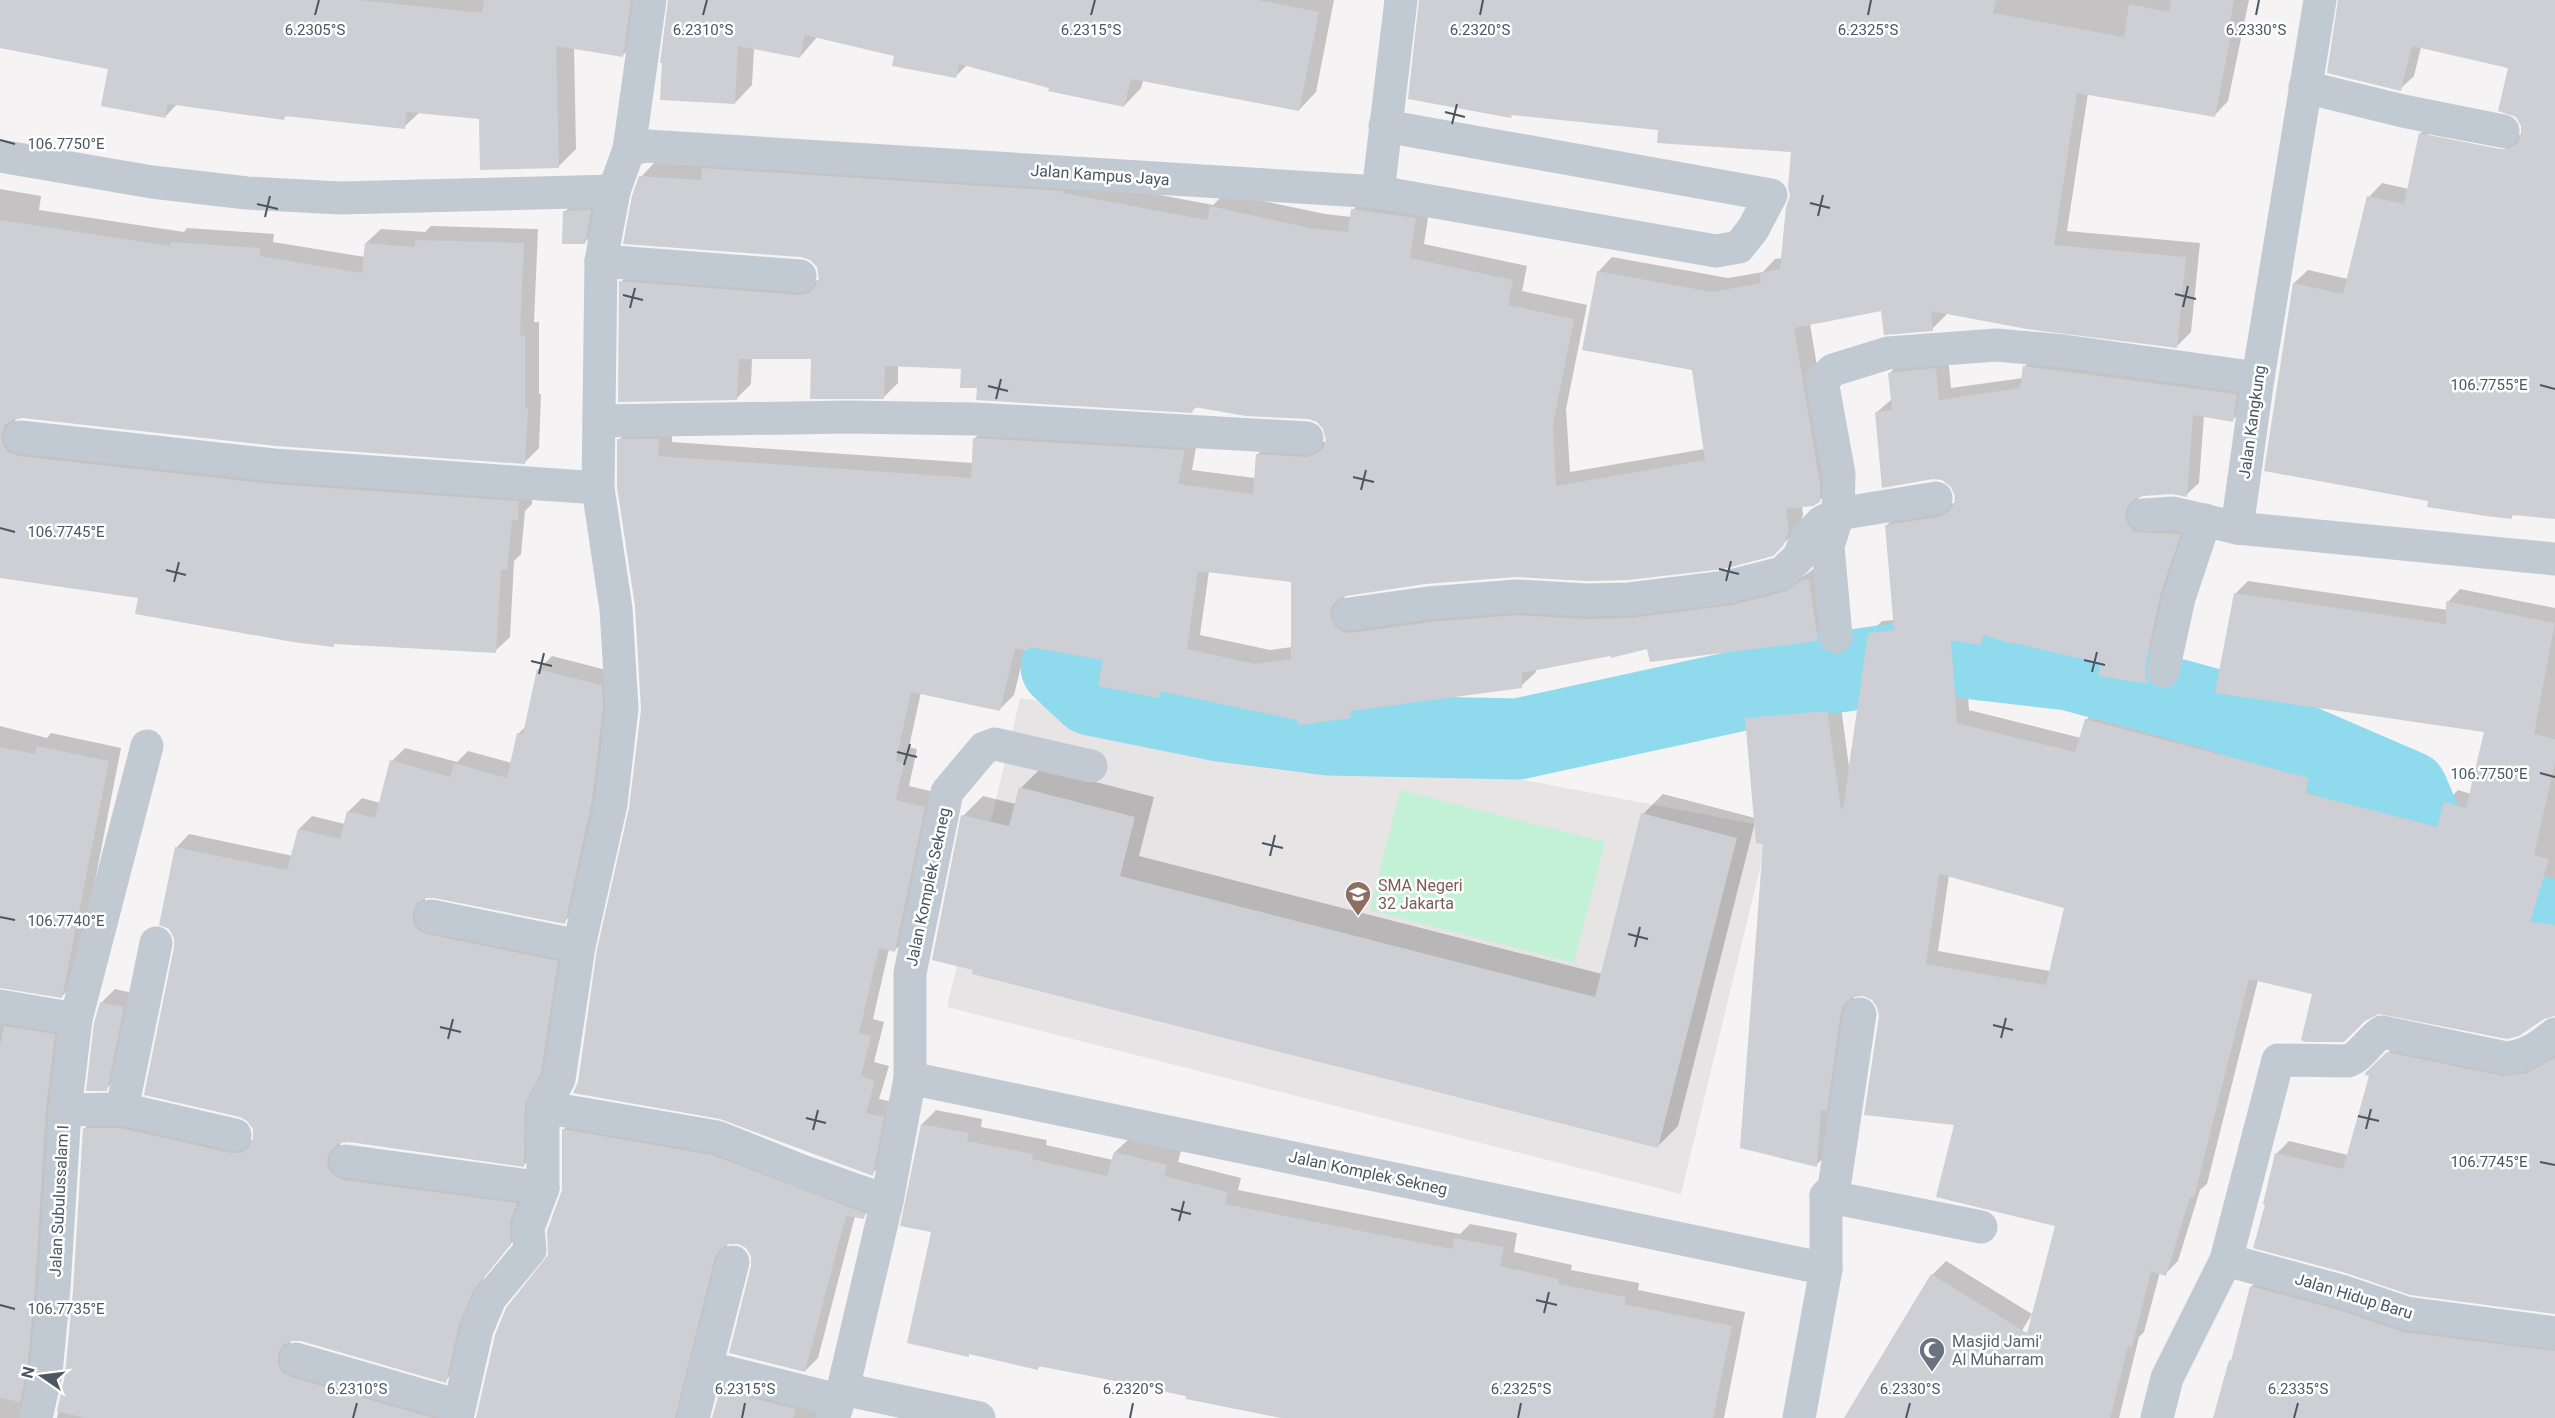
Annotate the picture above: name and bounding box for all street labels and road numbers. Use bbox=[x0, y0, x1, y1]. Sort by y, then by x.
street label: Jalan Kampus Jaya bbox=[1030, 161, 1170, 189]
street label: Jalan Kangkung bbox=[2235, 364, 2269, 480]
street label: Jalan Komplek Sekneg bbox=[902, 806, 954, 968]
street label: Jalan Subulussalam I bbox=[46, 1125, 72, 1277]
street label: Jalan Komplek Sekneg bbox=[1287, 1147, 1449, 1199]
street label: Jalan Hidup Baru bbox=[2293, 1269, 2415, 1323]

